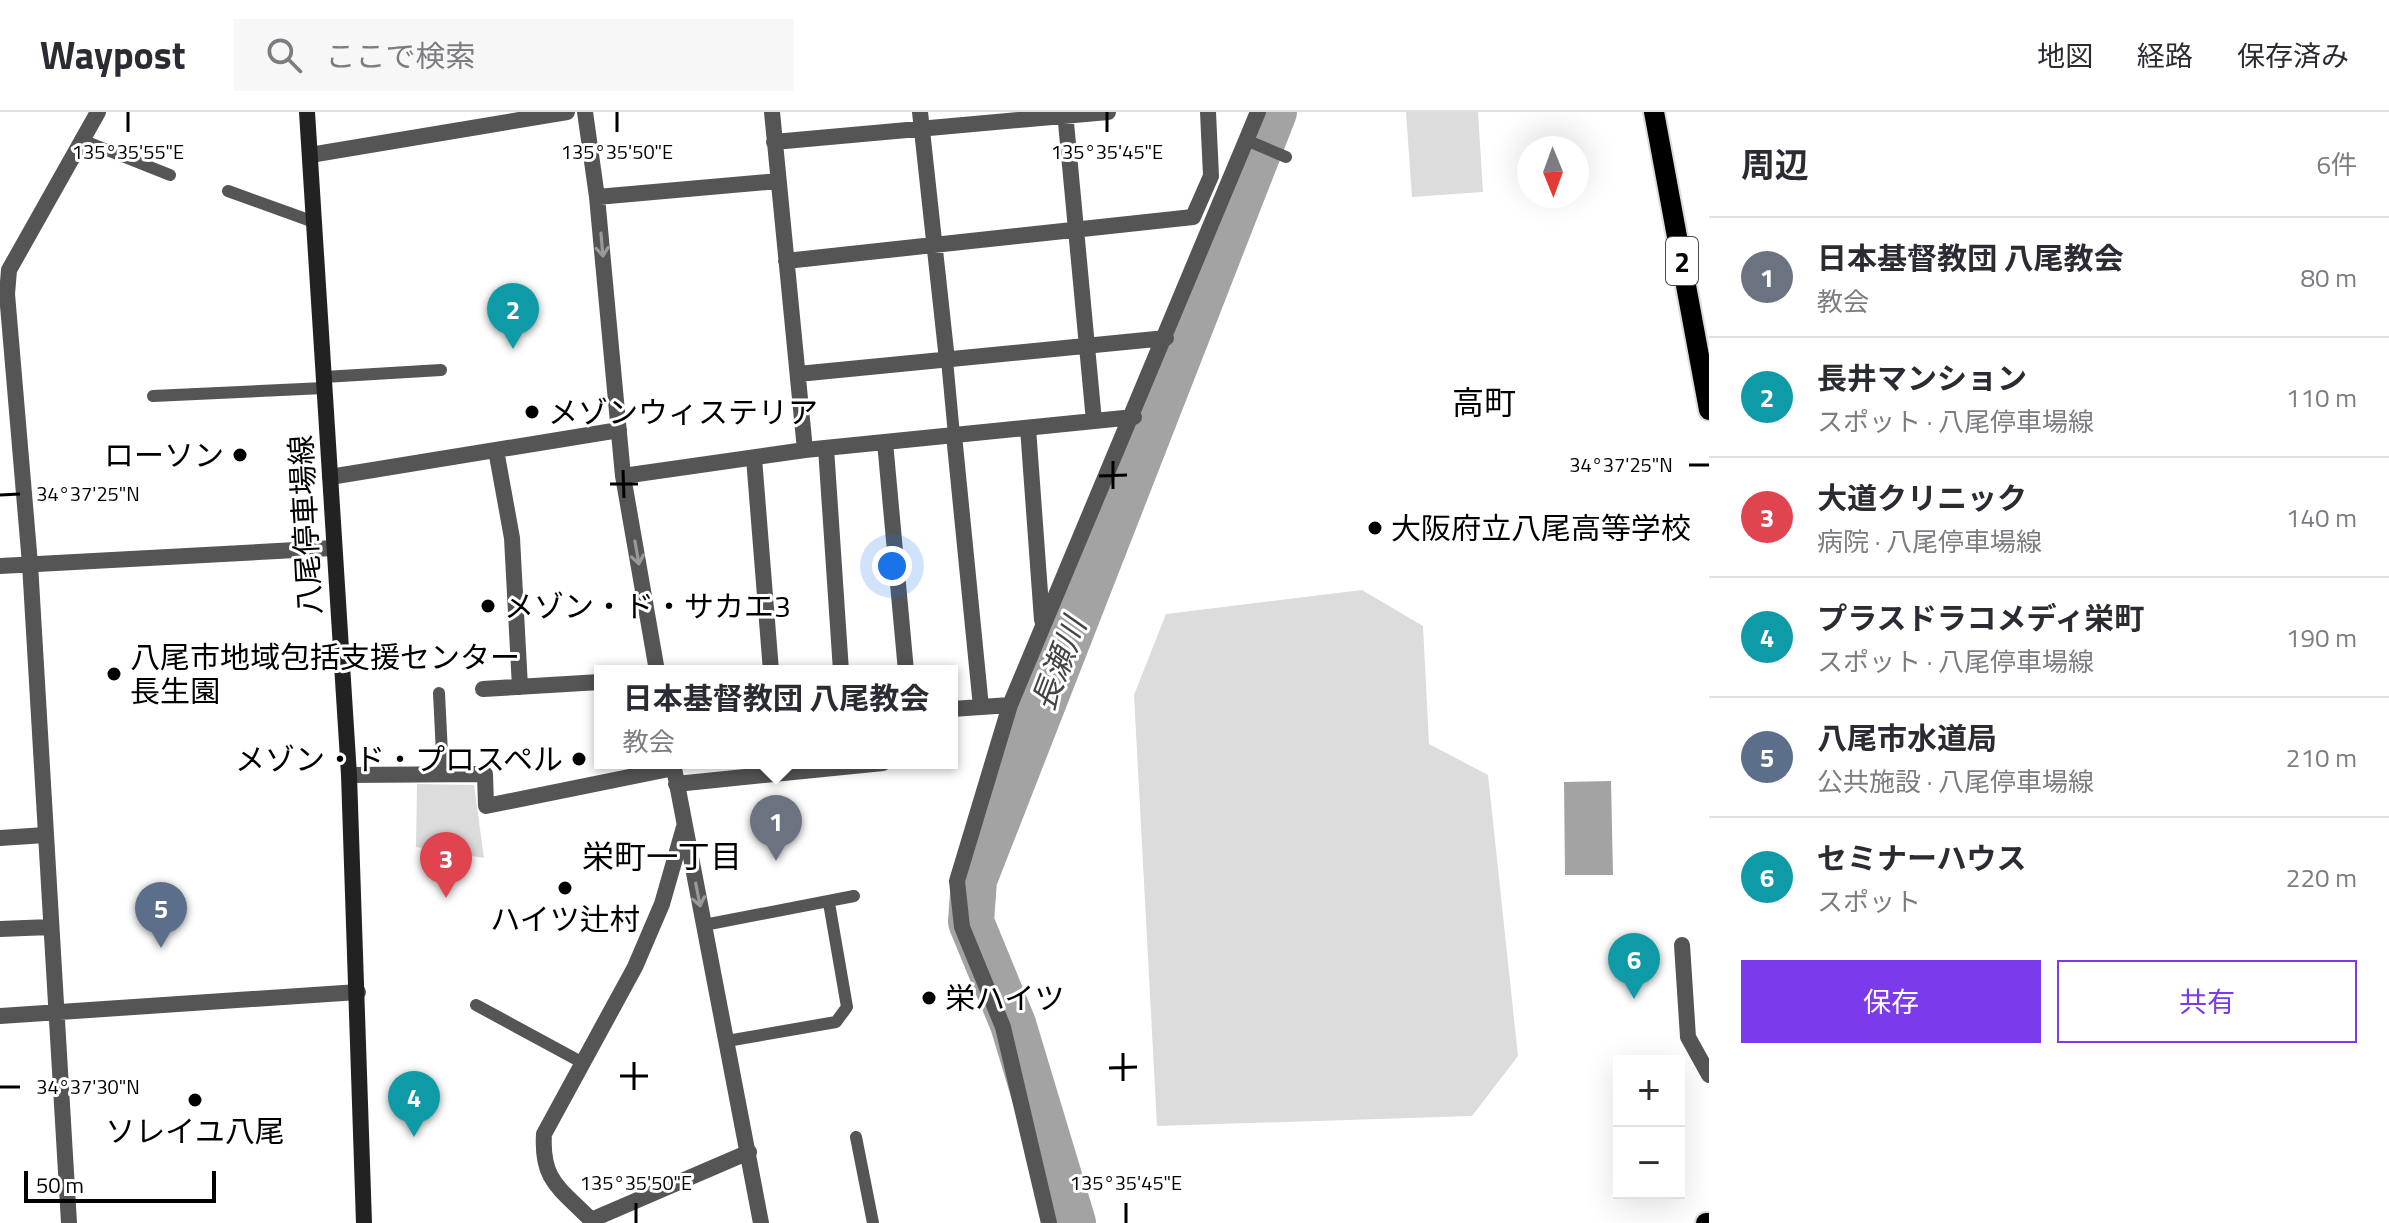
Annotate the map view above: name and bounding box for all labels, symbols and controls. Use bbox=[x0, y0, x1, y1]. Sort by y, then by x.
search box bbox=[234, 19, 794, 91]
text: Waypost bbox=[40, 26, 186, 84]
icon: search bbox=[262, 33, 306, 77]
text: ここで検索 bbox=[326, 33, 476, 79]
text: 地図 bbox=[2037, 34, 2093, 77]
text: 経路 bbox=[2137, 34, 2193, 77]
text: 保存済み bbox=[2237, 34, 2349, 77]
text: 135°35'55"E bbox=[72, 136, 184, 167]
text: 135°35'50"E bbox=[561, 136, 673, 167]
text: 135°35'45"E bbox=[1051, 136, 1163, 167]
north arrow bbox=[1517, 136, 1589, 208]
text: 周辺 bbox=[1741, 138, 1809, 190]
text: 6件 bbox=[2316, 145, 2357, 184]
one-way arrow bbox=[595, 231, 610, 258]
text: 日本基督教団 八尾教会 bbox=[1817, 235, 2124, 281]
road number: 2 bbox=[1666, 237, 1698, 285]
text: 1 bbox=[1760, 258, 1774, 297]
text: 80 m bbox=[2300, 258, 2357, 297]
text: 教会 bbox=[1817, 282, 1869, 321]
pin: 2 bbox=[487, 283, 539, 349]
text: 長井マンション bbox=[1817, 355, 2027, 401]
district label: 高町 bbox=[1452, 378, 1516, 426]
text: 2 bbox=[1760, 378, 1774, 417]
text: 110 m bbox=[2286, 378, 2357, 417]
place label: メゾンウィステリア bbox=[548, 389, 818, 435]
text: スポット · 八尾停車場線 bbox=[1817, 402, 2094, 441]
marker: メゾンウィステリア bbox=[523, 403, 541, 421]
place label: ローソン bbox=[104, 432, 224, 478]
street label: 八尾停車場線 bbox=[277, 434, 333, 616]
marker: ローソン bbox=[231, 446, 249, 464]
text: 34°37'25"N bbox=[1569, 449, 1673, 480]
text: 大道クリニック bbox=[1817, 475, 2027, 521]
text: 34°37'25"N bbox=[36, 478, 140, 509]
text: 3 bbox=[1760, 498, 1774, 537]
text: 140 m bbox=[2286, 498, 2357, 537]
place label: 大阪府立八尾高等学校 bbox=[1391, 505, 1691, 551]
marker: 大阪府立八尾高等学校 bbox=[1366, 519, 1384, 537]
text: 病院 · 八尾停車場線 bbox=[1817, 522, 2042, 561]
one-way arrow bbox=[630, 539, 645, 565]
your location bbox=[872, 546, 912, 586]
place label: メゾン・ド・サカエ3 bbox=[504, 583, 791, 629]
text: プラスドラコメディ栄町 bbox=[1817, 595, 2144, 641]
marker: メゾン・ド・サカエ3 bbox=[479, 597, 497, 615]
water label: 長瀬川 bbox=[1018, 608, 1099, 717]
text: 4 bbox=[1760, 618, 1774, 657]
text: 190 m bbox=[2286, 618, 2357, 657]
place label: 八尾市地域包括支援センター 長生園 bbox=[130, 634, 520, 714]
text: スポット · 八尾停車場線 bbox=[1817, 642, 2094, 681]
marker: 八尾市地域包括支援センター 長生園 bbox=[105, 665, 123, 683]
popup bbox=[594, 665, 958, 769]
text: 日本基督教団 八尾教会 bbox=[623, 675, 929, 721]
text: 八尾市水道局 bbox=[1817, 715, 1997, 761]
text: 教会 bbox=[623, 722, 675, 761]
place label: メゾン・ド・プロスペル bbox=[235, 736, 563, 782]
text: 5 bbox=[1760, 738, 1774, 777]
text: 210 m bbox=[2286, 738, 2357, 777]
marker: メゾン・ド・プロスペル bbox=[570, 750, 588, 768]
text: 公共施設 · 八尾停車場線 bbox=[1817, 762, 2094, 801]
pin: 1 bbox=[750, 795, 802, 861]
pin: 3 bbox=[420, 832, 472, 898]
district label: 栄町一丁目 bbox=[582, 832, 742, 880]
text: セミナーハウス bbox=[1817, 835, 2026, 881]
text: 6 bbox=[1760, 858, 1774, 897]
text: 220 m bbox=[2286, 858, 2357, 897]
marker: ハイツ辻村 bbox=[556, 879, 574, 897]
one-way arrow bbox=[691, 881, 706, 907]
pin: 5 bbox=[135, 882, 187, 948]
text: スポット bbox=[1817, 882, 1921, 921]
place label: ハイツ辻村 bbox=[490, 896, 640, 942]
pin: 6 bbox=[1608, 933, 1660, 999]
button: 保存 bbox=[1741, 960, 2041, 1043]
button: 共有 bbox=[2057, 960, 2357, 1043]
place label: 栄ハイツ bbox=[945, 975, 1064, 1021]
marker: 栄ハイツ bbox=[920, 989, 938, 1007]
map controls bbox=[1613, 1055, 1685, 1199]
button: + bbox=[1613, 1055, 1685, 1127]
text: 34°37'30"N bbox=[36, 1071, 140, 1102]
pin: 4 bbox=[388, 1071, 440, 1137]
marker: ソレイユ八尾 bbox=[186, 1091, 204, 1109]
place label: ソレイユ八尾 bbox=[105, 1108, 285, 1154]
button: − bbox=[1613, 1127, 1685, 1199]
scale bar bbox=[24, 1167, 216, 1203]
text: 135°35'50"E bbox=[580, 1167, 692, 1198]
text: 135°35'45"E bbox=[1070, 1167, 1182, 1198]
text: 50 m bbox=[36, 1168, 84, 1202]

